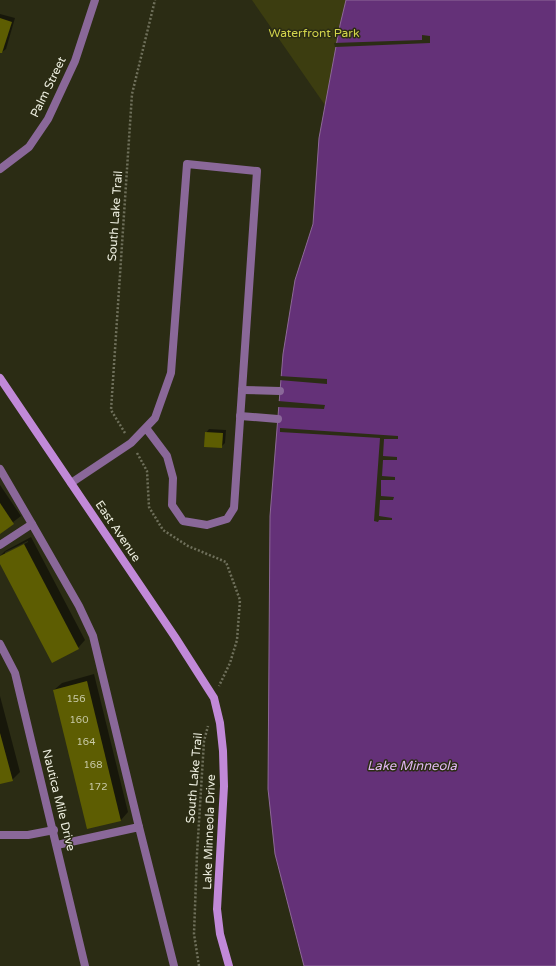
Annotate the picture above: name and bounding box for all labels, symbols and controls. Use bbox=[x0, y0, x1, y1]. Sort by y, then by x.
park label: Waterfront Park bbox=[269, 26, 360, 40]
street label: Palm Street bbox=[27, 54, 69, 120]
street label: South Lake Trail bbox=[105, 170, 125, 262]
street label: East Avenue bbox=[92, 498, 144, 564]
house number: 156 bbox=[67, 693, 85, 705]
house number: 160 bbox=[70, 714, 88, 726]
street label: South Lake Trail bbox=[183, 732, 205, 824]
house number: 164 bbox=[77, 736, 95, 748]
street label: Nautica Mile Drive bbox=[40, 748, 78, 853]
water label: Lake Minneola bbox=[367, 758, 458, 774]
house number: 168 bbox=[84, 759, 102, 771]
street label: Lake Minneola Drive bbox=[200, 774, 218, 890]
house number: 172 bbox=[89, 781, 107, 793]

